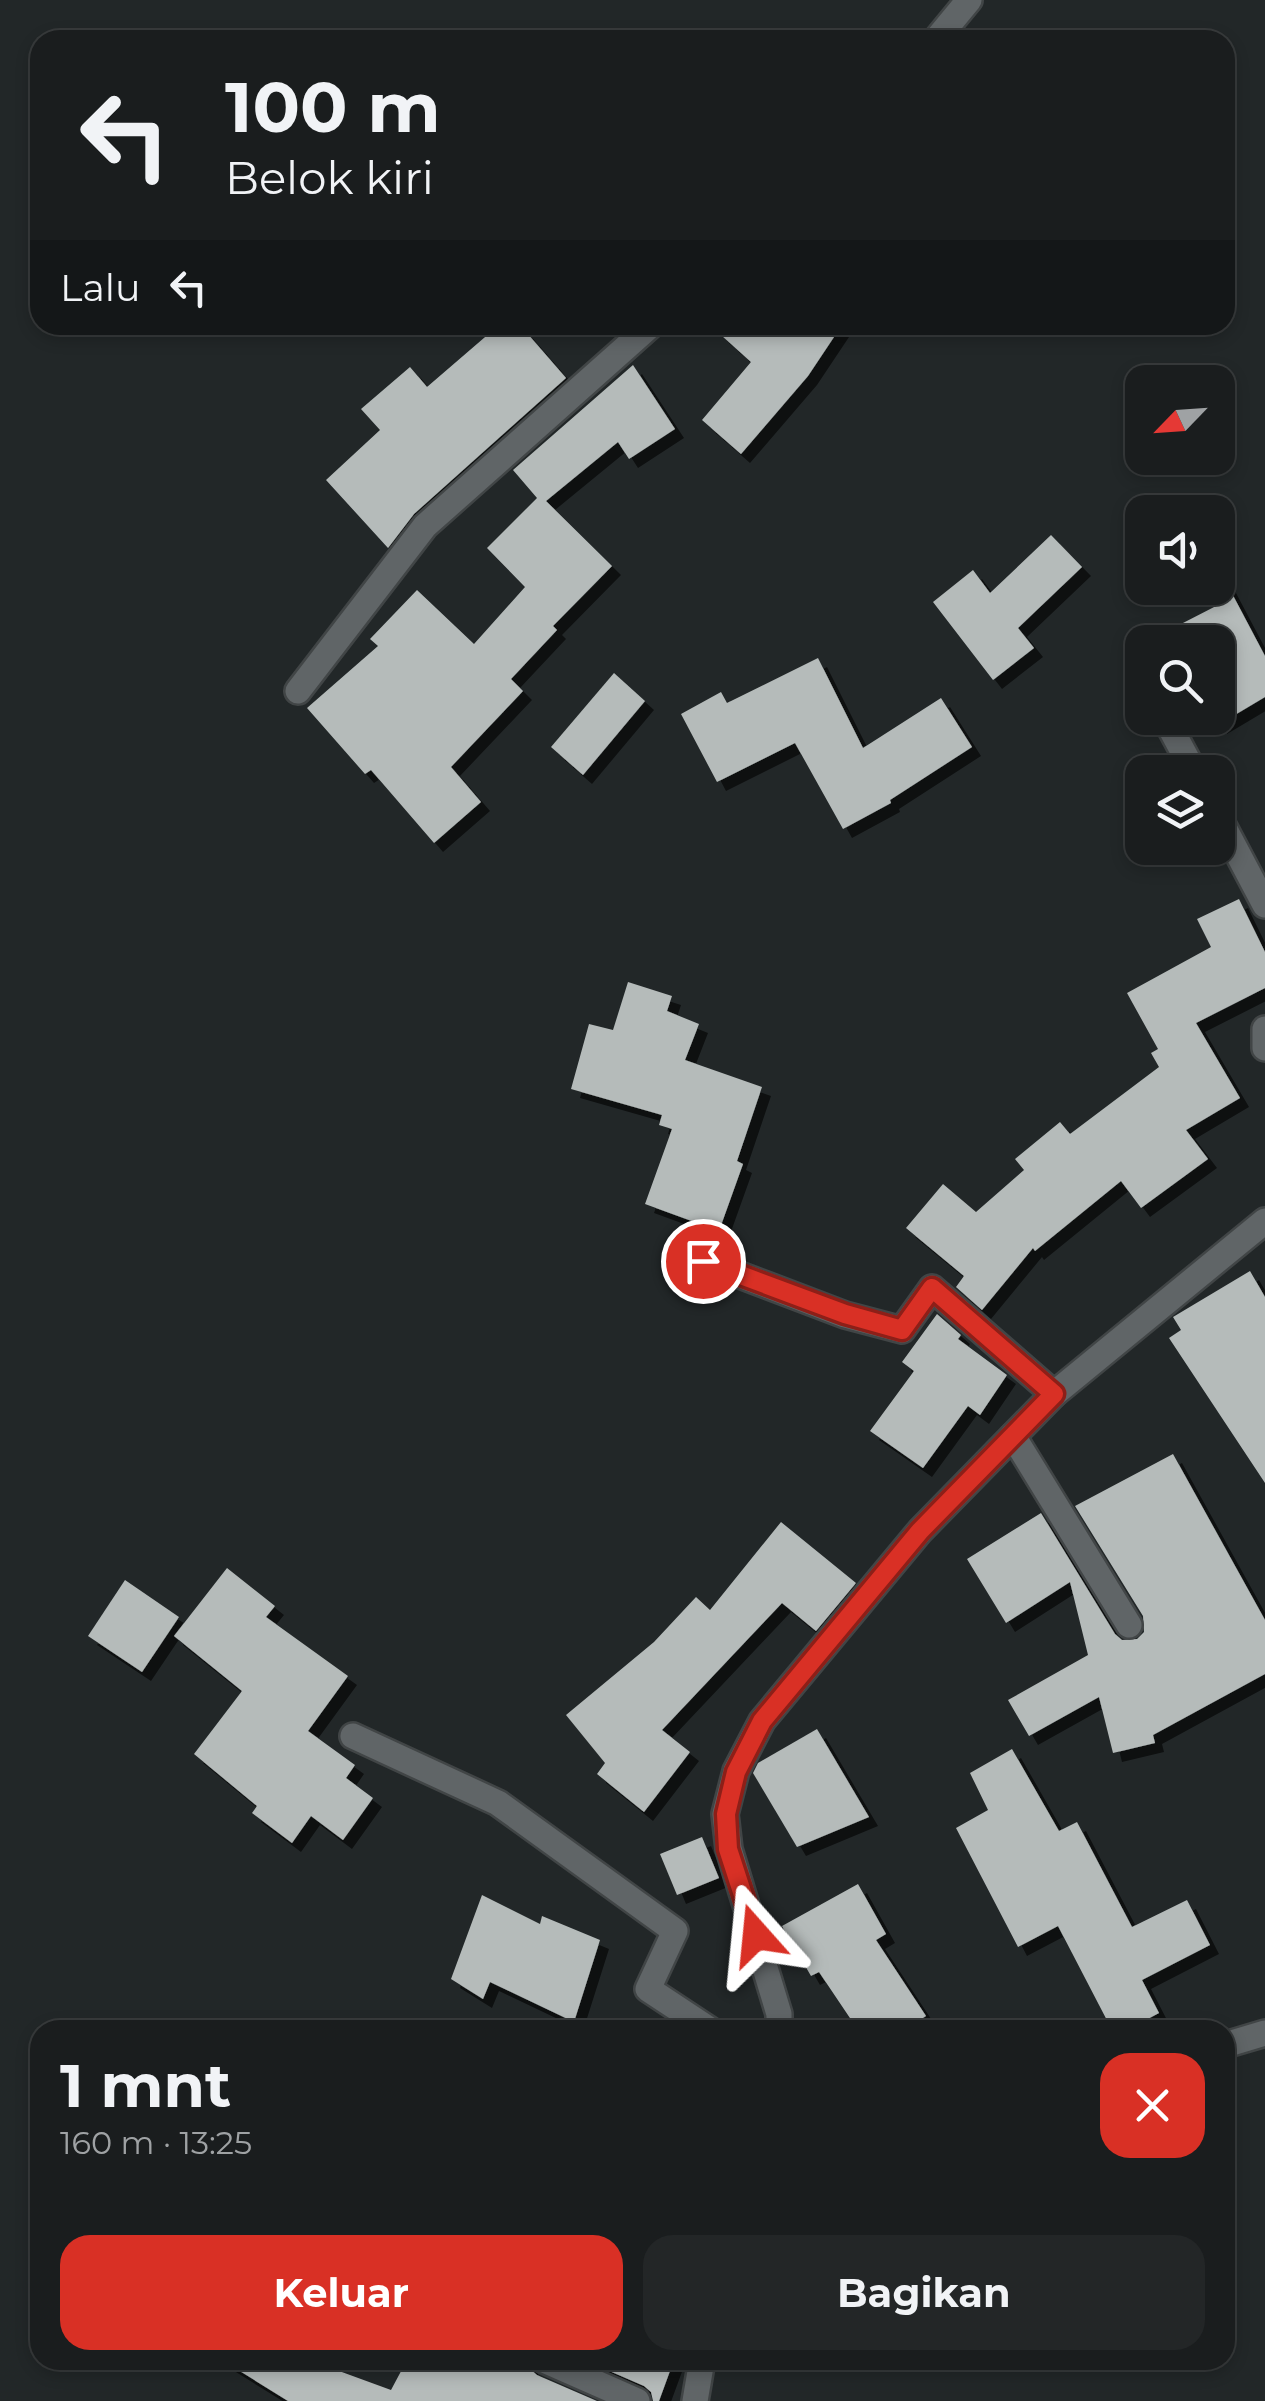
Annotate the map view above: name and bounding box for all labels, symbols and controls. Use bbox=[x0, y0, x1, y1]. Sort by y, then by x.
text: 100 m bbox=[225, 64, 441, 150]
icon: left bbox=[60, 70, 190, 200]
text: Belok kiri bbox=[225, 150, 434, 205]
icon: left bbox=[161, 260, 216, 315]
text: Lalu bbox=[60, 264, 141, 311]
north arrow bbox=[1125, 365, 1235, 475]
map controls bbox=[1125, 365, 1235, 865]
button: sound bbox=[1125, 495, 1235, 605]
button: search bbox=[1125, 625, 1235, 735]
button: layers bbox=[1125, 755, 1235, 865]
pin bbox=[661, 1219, 746, 1304]
icon: arrive bbox=[676, 1234, 731, 1289]
position arrow bbox=[704, 1883, 808, 1987]
text: 1 mnt bbox=[60, 2049, 231, 2122]
button: close bbox=[1100, 2053, 1205, 2158]
text: 160 m · 13:25 bbox=[60, 2123, 252, 2162]
button: Keluar bbox=[60, 2235, 623, 2350]
button: Bagikan bbox=[643, 2235, 1205, 2350]

